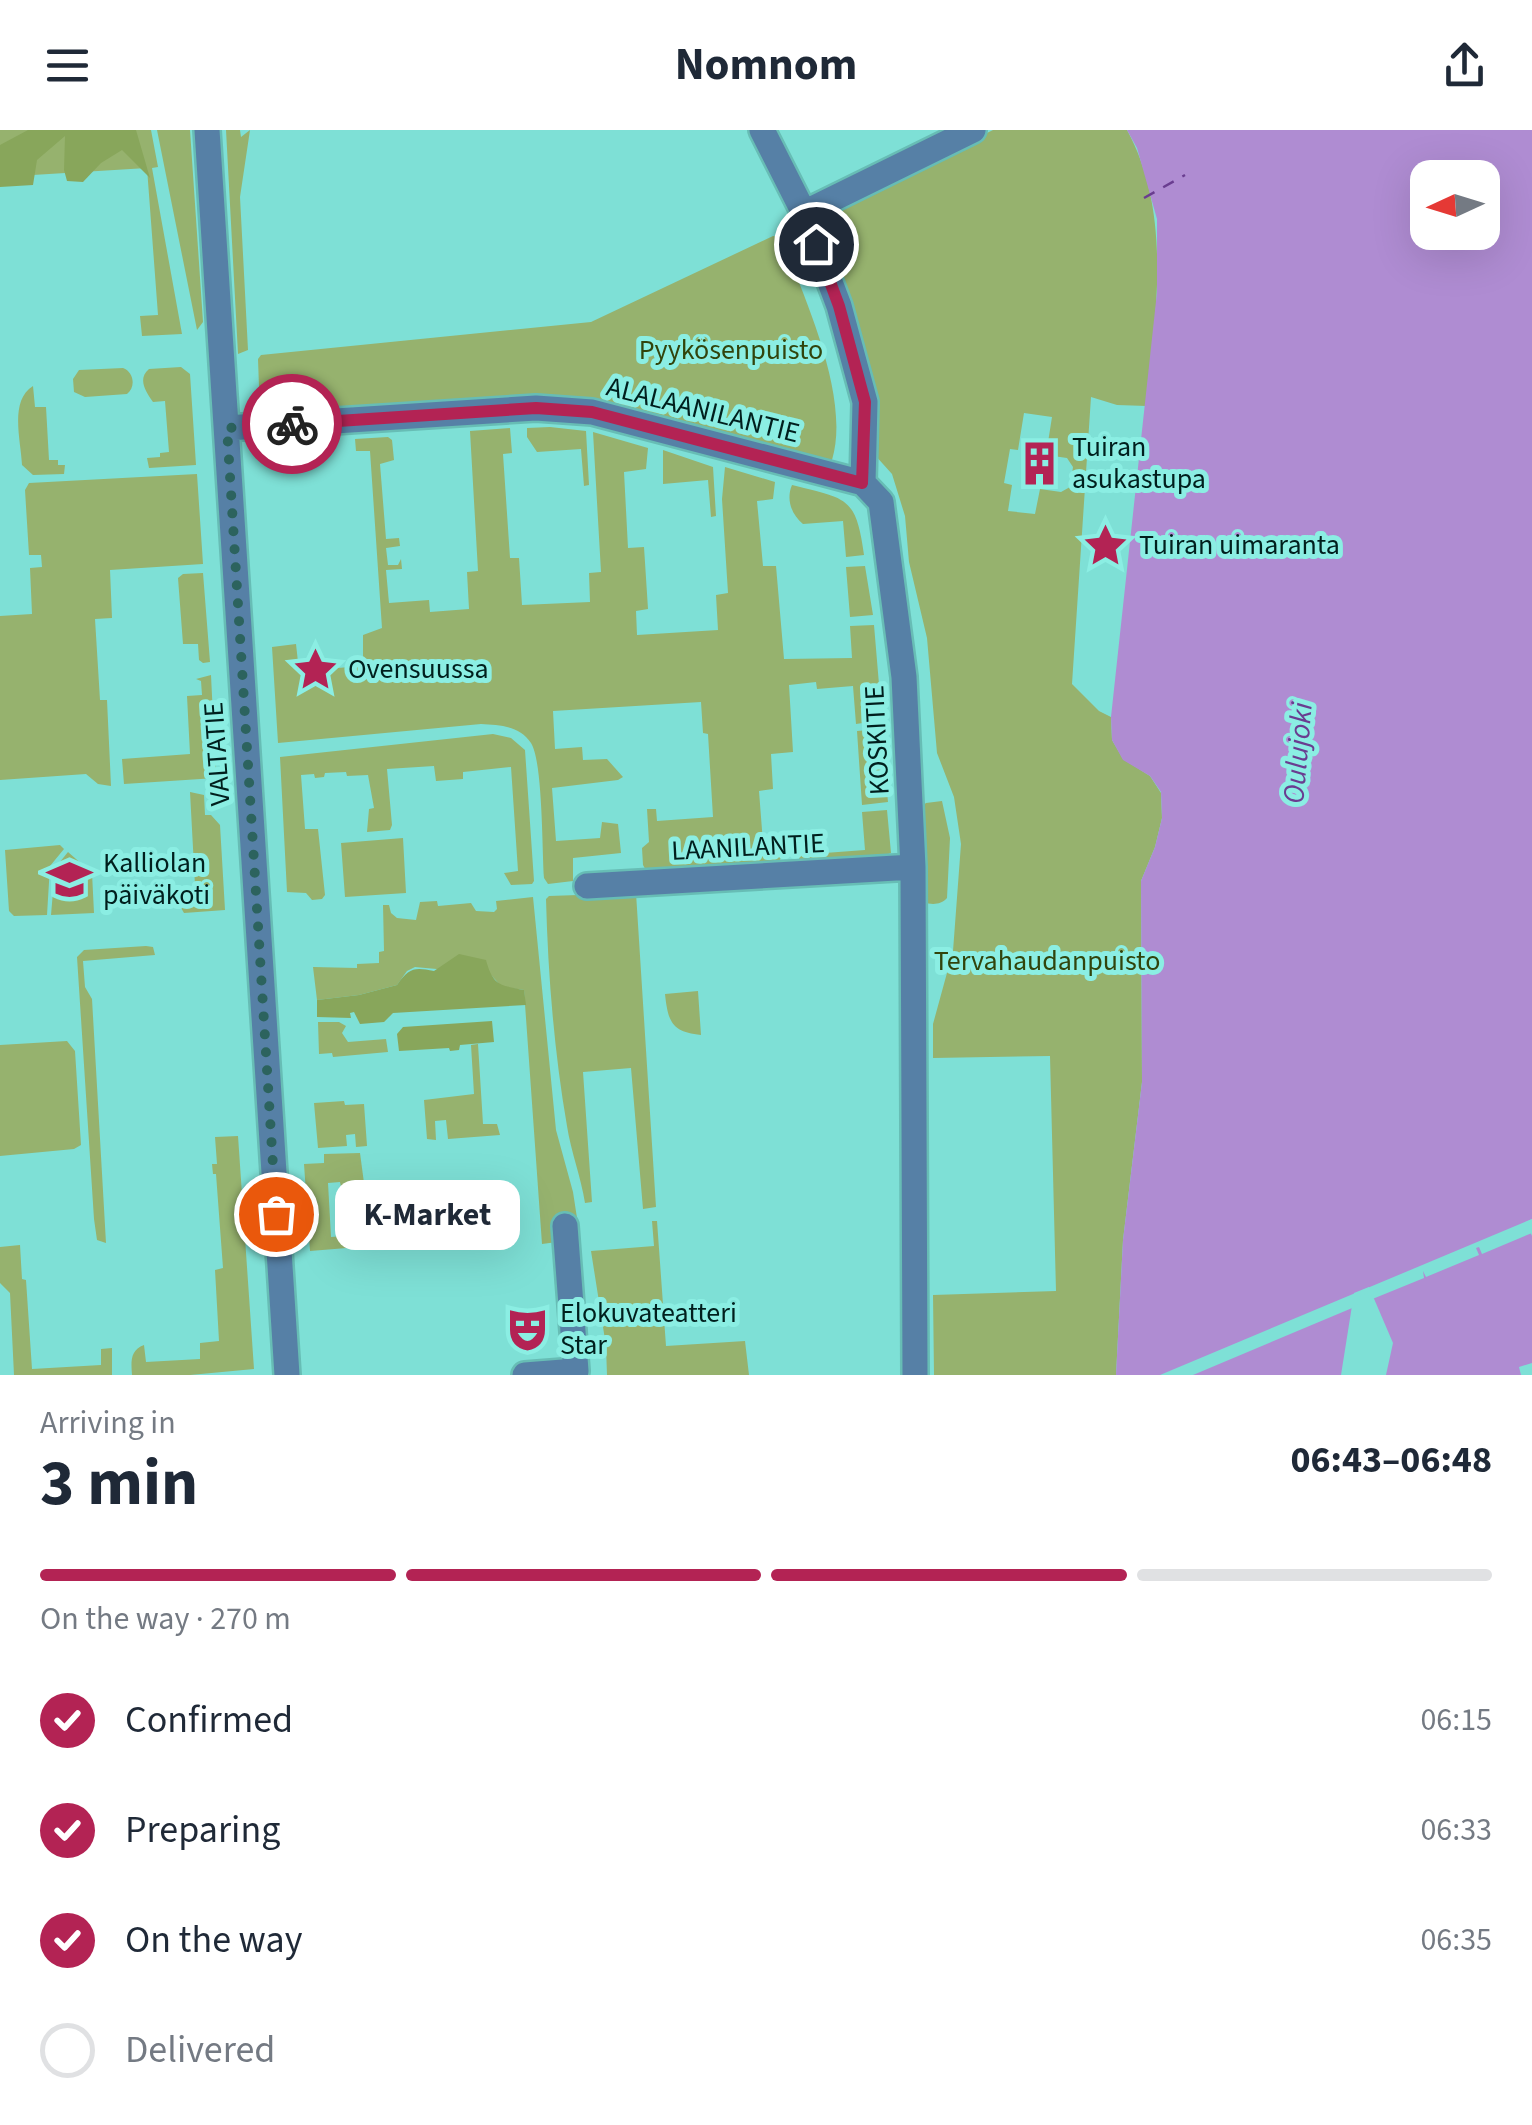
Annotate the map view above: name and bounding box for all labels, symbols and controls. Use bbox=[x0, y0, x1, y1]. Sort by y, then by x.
text: Nomnom bbox=[675, 33, 857, 97]
icon: menu bbox=[40, 38, 95, 93]
icon: share bbox=[1437, 38, 1492, 93]
north arrow bbox=[1410, 160, 1500, 250]
map controls bbox=[1410, 160, 1500, 250]
pin bbox=[774, 202, 859, 287]
icon: home bbox=[789, 217, 844, 272]
park label: Pyykösenpuisto bbox=[639, 330, 823, 370]
street label: ALALAANILANTIE bbox=[602, 367, 804, 453]
courier bbox=[242, 374, 342, 474]
icon: bike bbox=[265, 397, 320, 452]
place label: Tuiran asukastupa bbox=[1072, 427, 1206, 499]
building icon: Tuiran asukastupa bbox=[1015, 439, 1063, 487]
place icon: Tuiran uimaranta bbox=[1082, 521, 1130, 569]
place label: Tuiran uimaranta bbox=[1139, 525, 1340, 565]
place icon: Ovensuussa bbox=[291, 645, 339, 693]
place label: Ovensuussa bbox=[348, 649, 489, 689]
street label: KOSKITIE bbox=[854, 684, 900, 796]
water label: Oulujoki bbox=[1272, 700, 1324, 806]
street label: VALTATIE bbox=[193, 701, 241, 807]
street label: LAANILANTIE bbox=[670, 823, 826, 871]
place label: Kalliolan päiväkoti bbox=[103, 843, 210, 915]
school or university icon: Kalliolan päiväkoti bbox=[46, 855, 94, 903]
park label: Tervahaudanpuisto bbox=[934, 941, 1160, 981]
pin bbox=[234, 1172, 319, 1257]
callout: K-Market bbox=[336, 1179, 521, 1249]
icon: bag bbox=[249, 1187, 304, 1242]
text: K-Market bbox=[364, 1192, 491, 1238]
place label: Elokuvateatteri Star bbox=[560, 1293, 737, 1365]
theatre icon: Elokuvateatteri Star bbox=[503, 1305, 551, 1353]
text: Arriving in bbox=[40, 1400, 176, 1446]
text: 06:43–06:48 bbox=[1290, 1433, 1492, 1487]
text: 3 min bbox=[40, 1437, 198, 1530]
text: On the way · 270 m bbox=[40, 1596, 291, 1642]
icon: check bbox=[40, 1693, 95, 1748]
text: Confirmed bbox=[125, 1693, 293, 1747]
text: 06:15 bbox=[1420, 1697, 1492, 1743]
icon: check bbox=[40, 1803, 95, 1858]
text: Preparing bbox=[125, 1803, 280, 1857]
text: 06:33 bbox=[1420, 1807, 1492, 1853]
icon: check bbox=[40, 1913, 95, 1968]
text: On the way bbox=[125, 1913, 302, 1967]
text: 06:35 bbox=[1420, 1917, 1492, 1963]
text: Delivered bbox=[125, 2023, 275, 2077]

